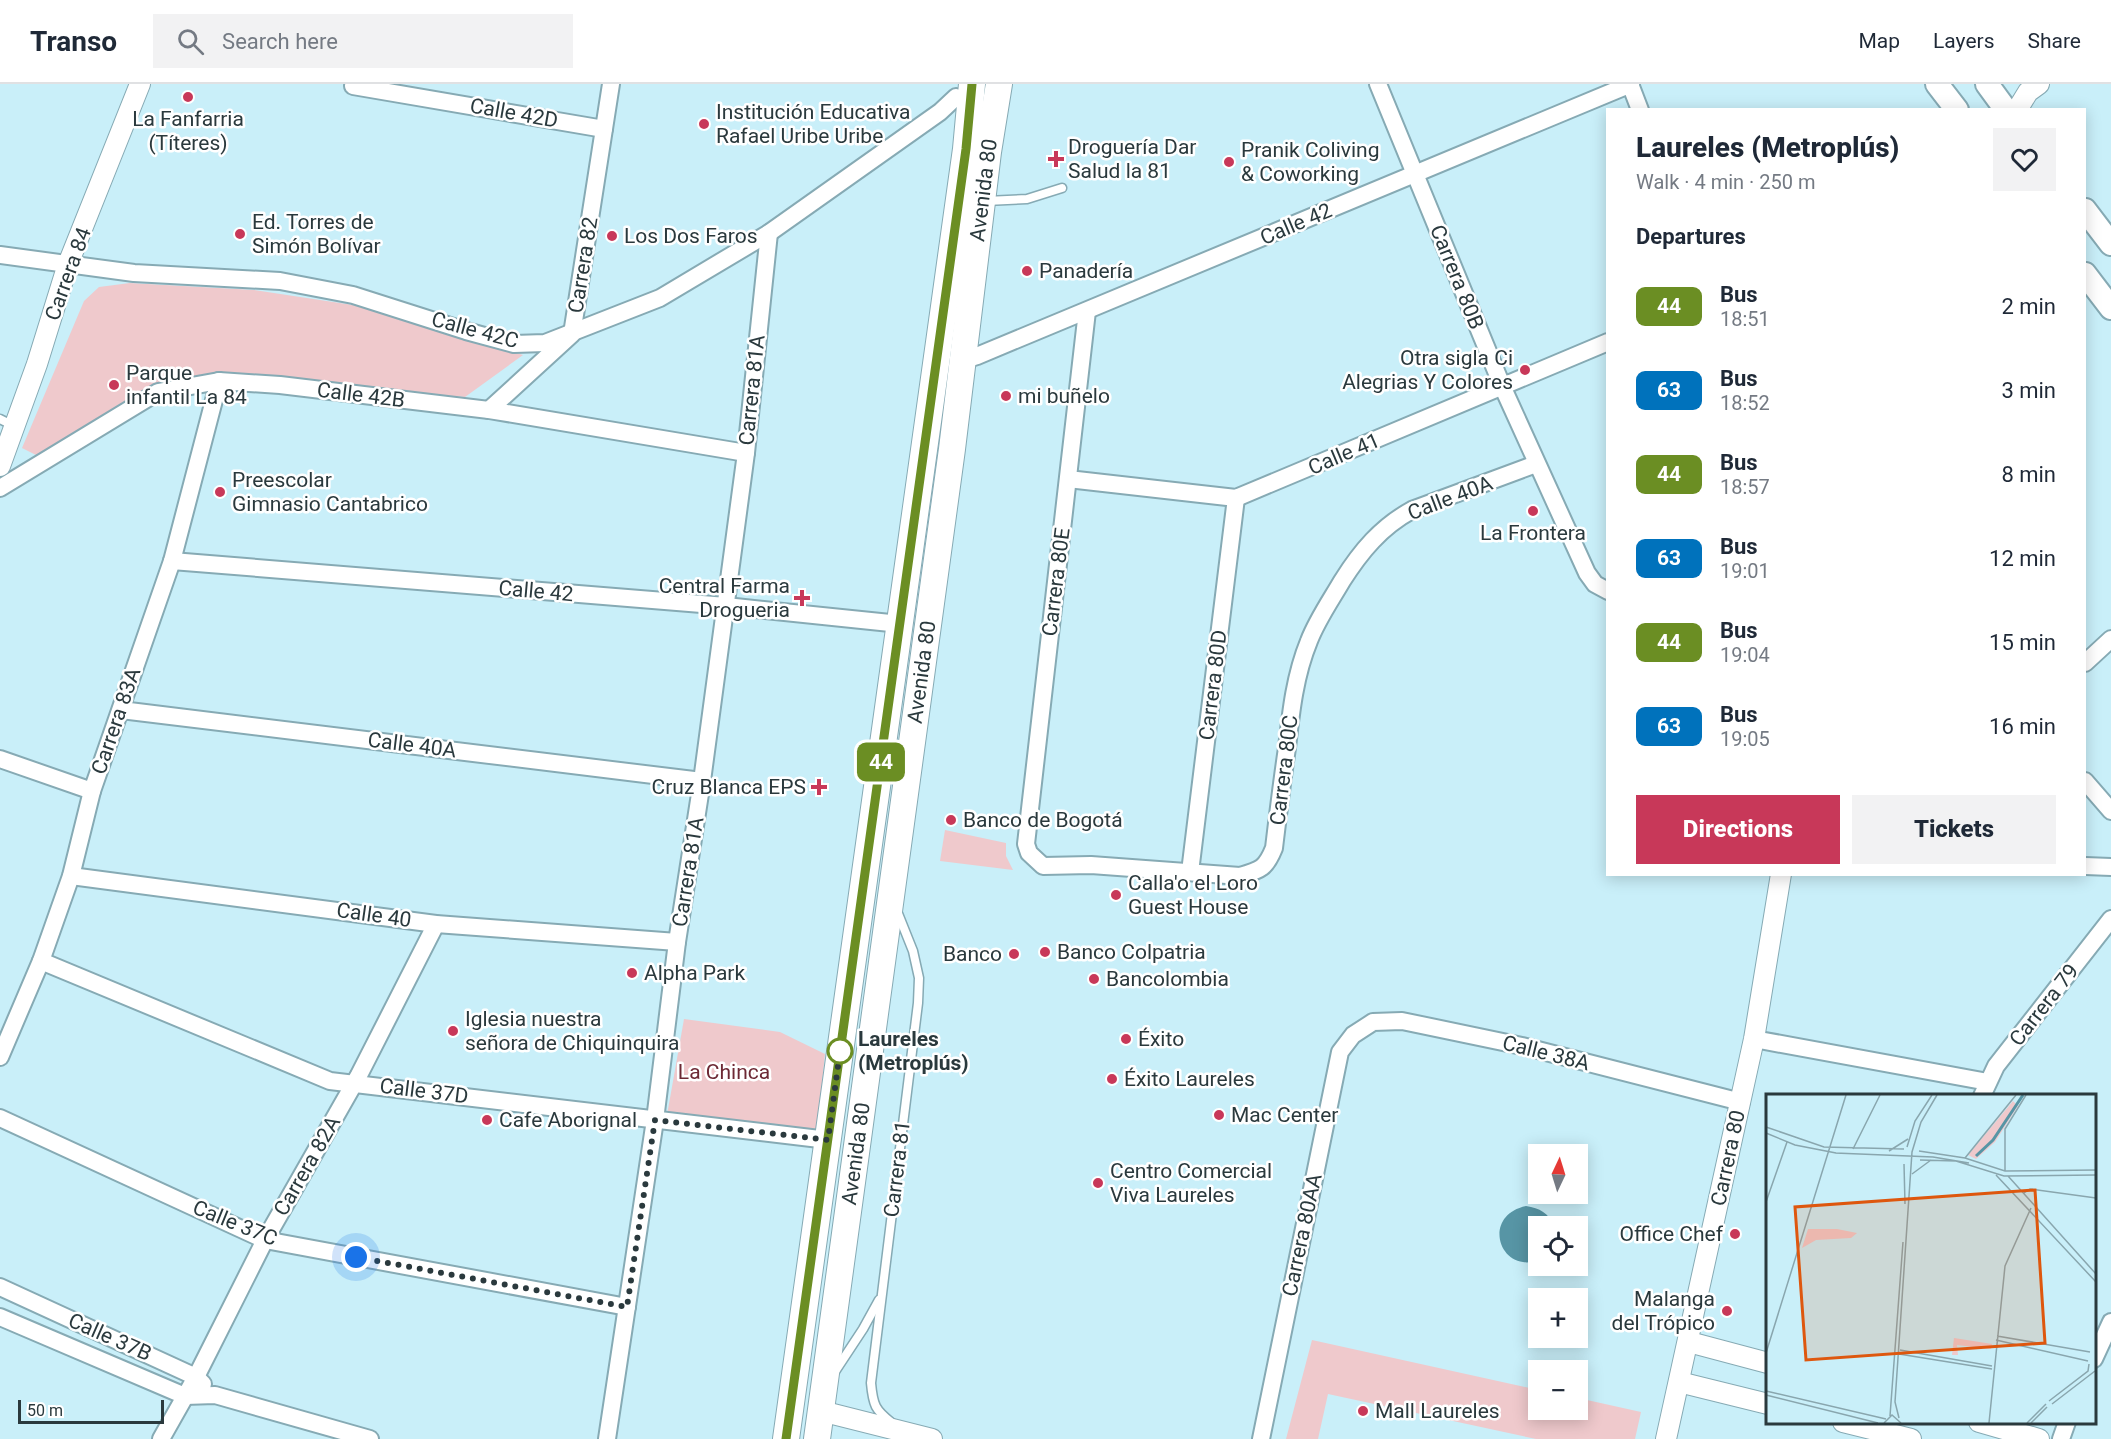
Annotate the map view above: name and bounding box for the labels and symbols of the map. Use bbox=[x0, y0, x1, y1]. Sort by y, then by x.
marker: La Fanfarria (Títeres) bbox=[181, 90, 195, 104]
street label: Calle 42D bbox=[468, 93, 560, 133]
place label: Institución Educativa Rafael Uribe Uribe bbox=[716, 100, 910, 148]
place label: La Fanfarria (Títeres) bbox=[132, 107, 244, 155]
marker: Institución Educativa Rafael Uribe Uribe bbox=[697, 117, 711, 131]
place label: Droguería Dar Salud la 81 bbox=[1068, 135, 1196, 183]
street label: Avenida 80 bbox=[965, 137, 1002, 243]
place label: Pranik Coliving & Coworking bbox=[1241, 138, 1379, 186]
marker: Droguería Dar Salud la 81 bbox=[1049, 152, 1063, 166]
marker: Pranik Coliving & Coworking bbox=[1222, 155, 1236, 169]
street label: Calle 42 bbox=[1257, 198, 1336, 250]
place label: Ed. Torres de Simón Bolívar bbox=[252, 210, 381, 258]
street label: Carrera 82 bbox=[564, 215, 602, 315]
street label: Carrera 80B bbox=[1425, 221, 1489, 333]
street label: Carrera 84 bbox=[40, 224, 96, 324]
place label: Los Dos Faros bbox=[624, 224, 758, 248]
marker: Ed. Torres de Simón Bolívar bbox=[233, 227, 247, 241]
marker: Los Dos Faros bbox=[605, 229, 619, 243]
place label: Panadería bbox=[1039, 259, 1133, 283]
marker: Panadería bbox=[1020, 264, 1034, 278]
street label: Calle 42C bbox=[429, 307, 521, 353]
street label: Carrera 81A bbox=[734, 333, 770, 446]
place label: Otra sigla Ci Alegrias Y Colores bbox=[1342, 346, 1513, 394]
place label: Parque infantil La 84 bbox=[126, 361, 247, 409]
marker: Otra sigla Ci Alegrias Y Colores bbox=[1518, 363, 1532, 377]
marker: Parque infantil La 84 bbox=[107, 378, 121, 392]
street label: Calle 42B bbox=[316, 378, 406, 412]
place label: mi buñelo bbox=[1018, 384, 1110, 408]
marker: mi buñelo bbox=[999, 389, 1013, 403]
street label: Calle 41 bbox=[1305, 428, 1383, 480]
place label: Preescolar Gimnasio Cantabrico bbox=[232, 468, 428, 516]
street label: Calle 40A bbox=[1404, 471, 1496, 525]
marker: Preescolar Gimnasio Cantabrico bbox=[213, 485, 227, 499]
marker: La Frontera bbox=[1526, 504, 1540, 518]
place label: La Frontera bbox=[1480, 521, 1586, 545]
street label: Carrera 80E bbox=[1037, 526, 1075, 638]
place label: Central Farma Drogueria bbox=[659, 574, 790, 622]
street label: Calle 42 bbox=[497, 576, 575, 606]
marker: Central Farma Drogueria bbox=[795, 591, 809, 605]
street label: Avenida 80 bbox=[903, 619, 940, 725]
street label: Carrera 80D bbox=[1194, 628, 1232, 742]
street label: Carrera 83A bbox=[87, 664, 145, 777]
street label: Carrera 80C bbox=[1265, 714, 1303, 826]
street label: Calle 40A bbox=[366, 728, 458, 762]
line badge: 44 bbox=[854, 742, 908, 782]
place label: Cruz Blanca EPS bbox=[652, 775, 806, 799]
marker: Cruz Blanca EPS bbox=[810, 778, 828, 796]
place label: Banco de Bogotá bbox=[963, 808, 1123, 832]
marker: Banco de Bogotá bbox=[944, 813, 958, 827]
street label: Carrera 81A bbox=[667, 815, 709, 929]
place label: Calla'o el Loro Guest House bbox=[1128, 871, 1258, 919]
marker: Calla'o el Loro Guest House bbox=[1109, 888, 1123, 902]
street label: Calle 40 bbox=[335, 898, 413, 932]
place label: Banco Colpatria bbox=[1057, 940, 1206, 964]
place label: Banco bbox=[943, 942, 1002, 966]
marker: Banco Colpatria bbox=[1038, 945, 1052, 959]
marker: Banco bbox=[1007, 947, 1021, 961]
street label: Carrera 79 bbox=[2005, 959, 2083, 1051]
place label: Alpha Park bbox=[644, 961, 745, 985]
marker: Alpha Park bbox=[625, 966, 639, 980]
place label: Bancolombia bbox=[1106, 967, 1229, 991]
marker: Bancolombia bbox=[1087, 972, 1101, 986]
place label: Iglesia nuestra señora de Chiquinquira bbox=[465, 1007, 679, 1055]
marker: Iglesia nuestra señora de Chiquinquira bbox=[446, 1024, 460, 1038]
place label: Laureles (Metroplús) bbox=[858, 1027, 969, 1075]
place label: Éxito bbox=[1138, 1027, 1184, 1051]
street label: Calle 38A bbox=[1500, 1031, 1592, 1075]
marker: Éxito bbox=[1119, 1032, 1133, 1046]
marker: Laureles (Metroplús) bbox=[827, 1038, 853, 1064]
park label: La Chinca bbox=[678, 1060, 770, 1084]
place label: Éxito Laureles bbox=[1124, 1067, 1255, 1091]
marker: Éxito Laureles bbox=[1105, 1072, 1119, 1086]
street label: Calle 37D bbox=[378, 1074, 470, 1108]
inset map bbox=[1766, 1094, 2096, 1424]
street label: Avenida 80 bbox=[837, 1101, 875, 1206]
place label: Mac Center bbox=[1231, 1103, 1338, 1127]
place label: Cafe Aborignal bbox=[499, 1108, 637, 1132]
marker: Mac Center bbox=[1212, 1108, 1226, 1122]
street label: Carrera 80 bbox=[1706, 1108, 1750, 1208]
street label: Carrera 82A bbox=[269, 1112, 345, 1220]
marker: Cafe Aborignal bbox=[480, 1113, 494, 1127]
street label: Carrera 81 bbox=[879, 1119, 915, 1219]
north arrow bbox=[1528, 1144, 1588, 1204]
place label: Centro Comercial Viva Laureles bbox=[1110, 1159, 1272, 1207]
street label: Carrera 80AA bbox=[1277, 1171, 1327, 1298]
marker: Centro Comercial Viva Laureles bbox=[1091, 1176, 1105, 1190]
street label: Calle 37C bbox=[189, 1195, 281, 1251]
place label: Office Chef bbox=[1620, 1222, 1724, 1246]
marker: Office Chef bbox=[1728, 1227, 1742, 1241]
your location bbox=[341, 1242, 371, 1272]
place label: Malanga del Trópico bbox=[1612, 1287, 1715, 1335]
marker: Malanga del Trópico bbox=[1720, 1304, 1734, 1318]
street label: Calle 37B bbox=[65, 1308, 155, 1366]
scale bar bbox=[18, 1397, 164, 1424]
place label: Mall Laureles bbox=[1375, 1399, 1500, 1423]
marker: Mall Laureles bbox=[1356, 1404, 1370, 1418]

